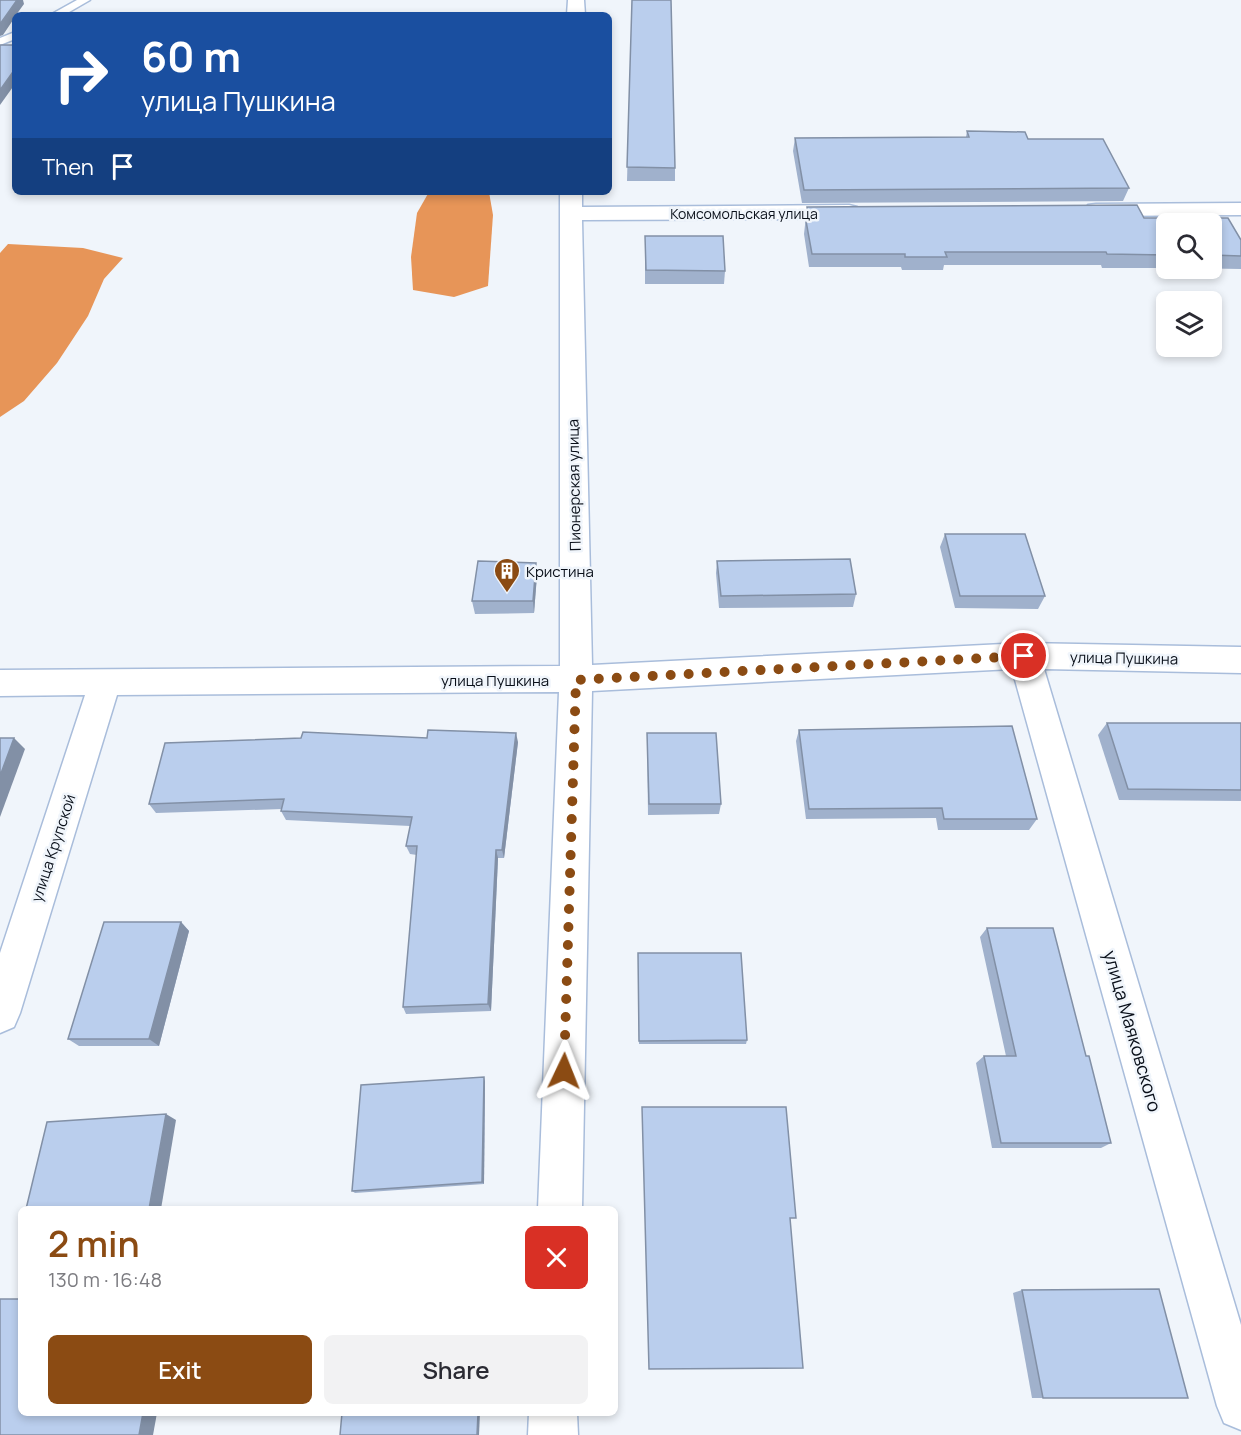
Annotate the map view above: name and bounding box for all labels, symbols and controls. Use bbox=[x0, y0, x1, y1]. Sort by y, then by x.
text: 60 m bbox=[141, 27, 241, 85]
icon: right bbox=[42, 36, 120, 114]
text: улица Пушкина bbox=[141, 82, 336, 119]
icon: arrive bbox=[106, 150, 139, 183]
text: Then bbox=[42, 152, 94, 182]
street label: Комсомольская улица bbox=[670, 204, 818, 223]
map controls bbox=[1156, 213, 1222, 357]
button: search bbox=[1156, 213, 1222, 279]
button: layers bbox=[1156, 291, 1222, 357]
street label: Пионерская улица bbox=[562, 419, 586, 551]
building icon: Кристина bbox=[492, 556, 522, 594]
place label: Кристина bbox=[526, 561, 594, 582]
pin bbox=[998, 630, 1049, 681]
icon: arrive bbox=[1007, 639, 1040, 672]
street label: улица Пушкина bbox=[1070, 647, 1178, 669]
street label: улица Пушкина bbox=[441, 670, 549, 691]
street label: улица Крупской bbox=[26, 791, 80, 905]
street label: улица Маяковского bbox=[1098, 948, 1168, 1114]
position arrow bbox=[532, 1039, 596, 1103]
text: 2 min bbox=[48, 1219, 140, 1268]
button: close bbox=[525, 1226, 588, 1289]
text: 130 m · 16:48 bbox=[48, 1266, 162, 1293]
button: Exit bbox=[48, 1335, 312, 1404]
button: Share bbox=[324, 1335, 588, 1404]

